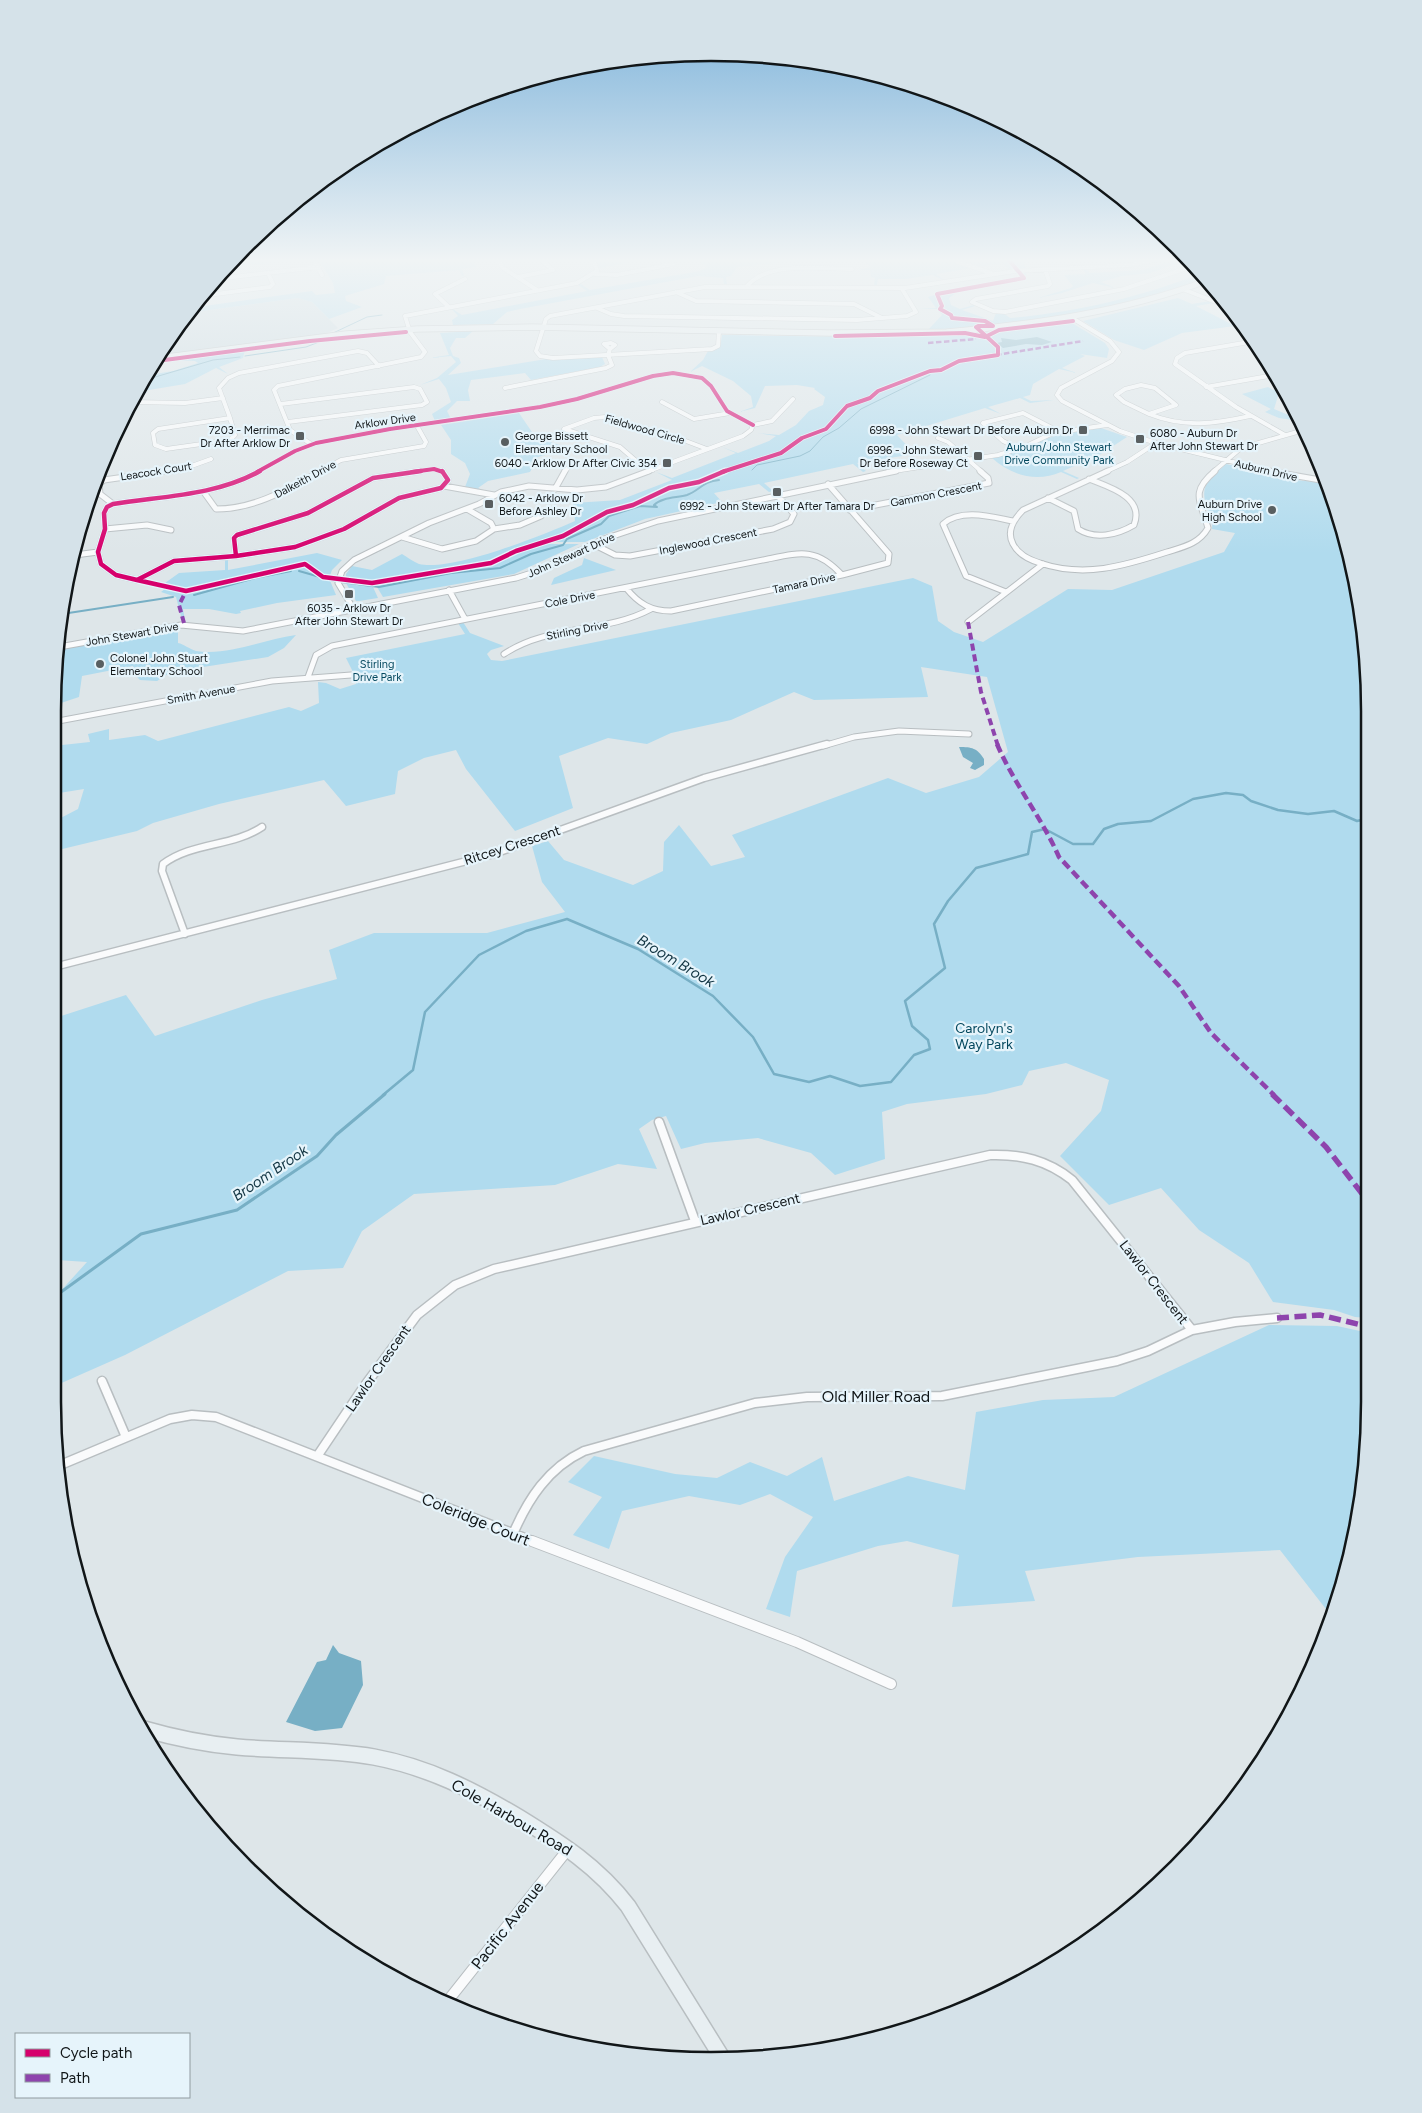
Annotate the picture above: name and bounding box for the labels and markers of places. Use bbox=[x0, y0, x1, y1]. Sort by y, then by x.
place label: 7203 - Merrimac Dr After Arklow Dr bbox=[200, 424, 290, 450]
place label: 6998 - John Stewart Dr Before Auburn Dr bbox=[869, 424, 1073, 437]
marker: 6998 - John Stewart Dr Before Auburn Dr bbox=[1077, 424, 1089, 436]
place label: 6080 - Auburn Dr After John Stewart Dr bbox=[1150, 427, 1258, 453]
marker: 7203 - Merrimac Dr After Arklow Dr bbox=[294, 430, 306, 442]
place label: George Bissett Elementary School bbox=[515, 430, 607, 456]
marker: 6080 - Auburn Dr After John Stewart Dr bbox=[1134, 433, 1146, 445]
marker: George Bissett Elementary School bbox=[499, 436, 511, 448]
place label: 6996 - John Stewart Dr Before Roseway Ct bbox=[860, 444, 968, 470]
marker: 6996 - John Stewart Dr Before Roseway Ct bbox=[972, 450, 984, 462]
place label: 6040 - Arklow Dr After Civic 354 bbox=[495, 457, 657, 470]
marker: 6040 - Arklow Dr After Civic 354 bbox=[661, 457, 673, 469]
marker: 6992 - John Stewart Dr After Tamara Dr bbox=[771, 486, 783, 498]
place label: 6042 - Arklow Dr Before Ashley Dr bbox=[499, 492, 583, 518]
marker: 6042 - Arklow Dr Before Ashley Dr bbox=[483, 498, 495, 510]
place label: Auburn Drive High School bbox=[1198, 498, 1262, 524]
place label: 6992 - John Stewart Dr After Tamara Dr bbox=[680, 500, 875, 513]
marker: Auburn Drive High School bbox=[1266, 504, 1278, 516]
marker: 6035 - Arklow Dr After John Stewart Dr bbox=[343, 588, 355, 600]
place label: 6035 - Arklow Dr After John Stewart Dr bbox=[295, 602, 403, 628]
place label: Colonel John Stuart Elementary School bbox=[110, 652, 208, 678]
marker: Colonel John Stuart Elementary School bbox=[94, 658, 106, 670]

